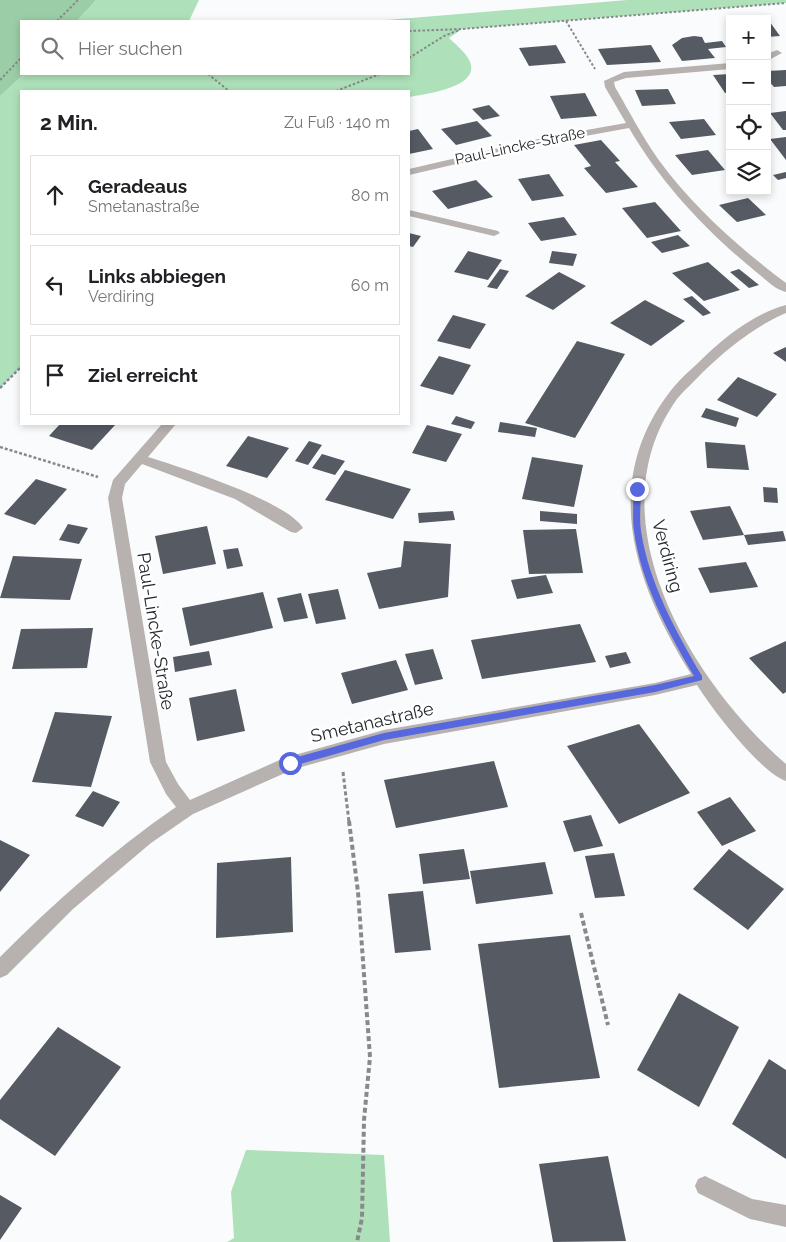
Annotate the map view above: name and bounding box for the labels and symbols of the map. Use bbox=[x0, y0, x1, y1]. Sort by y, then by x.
street label: Paul-Lincke-Straße bbox=[453, 123, 587, 169]
route end bbox=[626, 478, 649, 501]
street label: Verdiring bbox=[648, 517, 688, 595]
street label: Paul-Lincke-Straße bbox=[133, 551, 179, 712]
street label: Smetanastraße bbox=[309, 698, 436, 746]
route start bbox=[279, 752, 302, 775]

